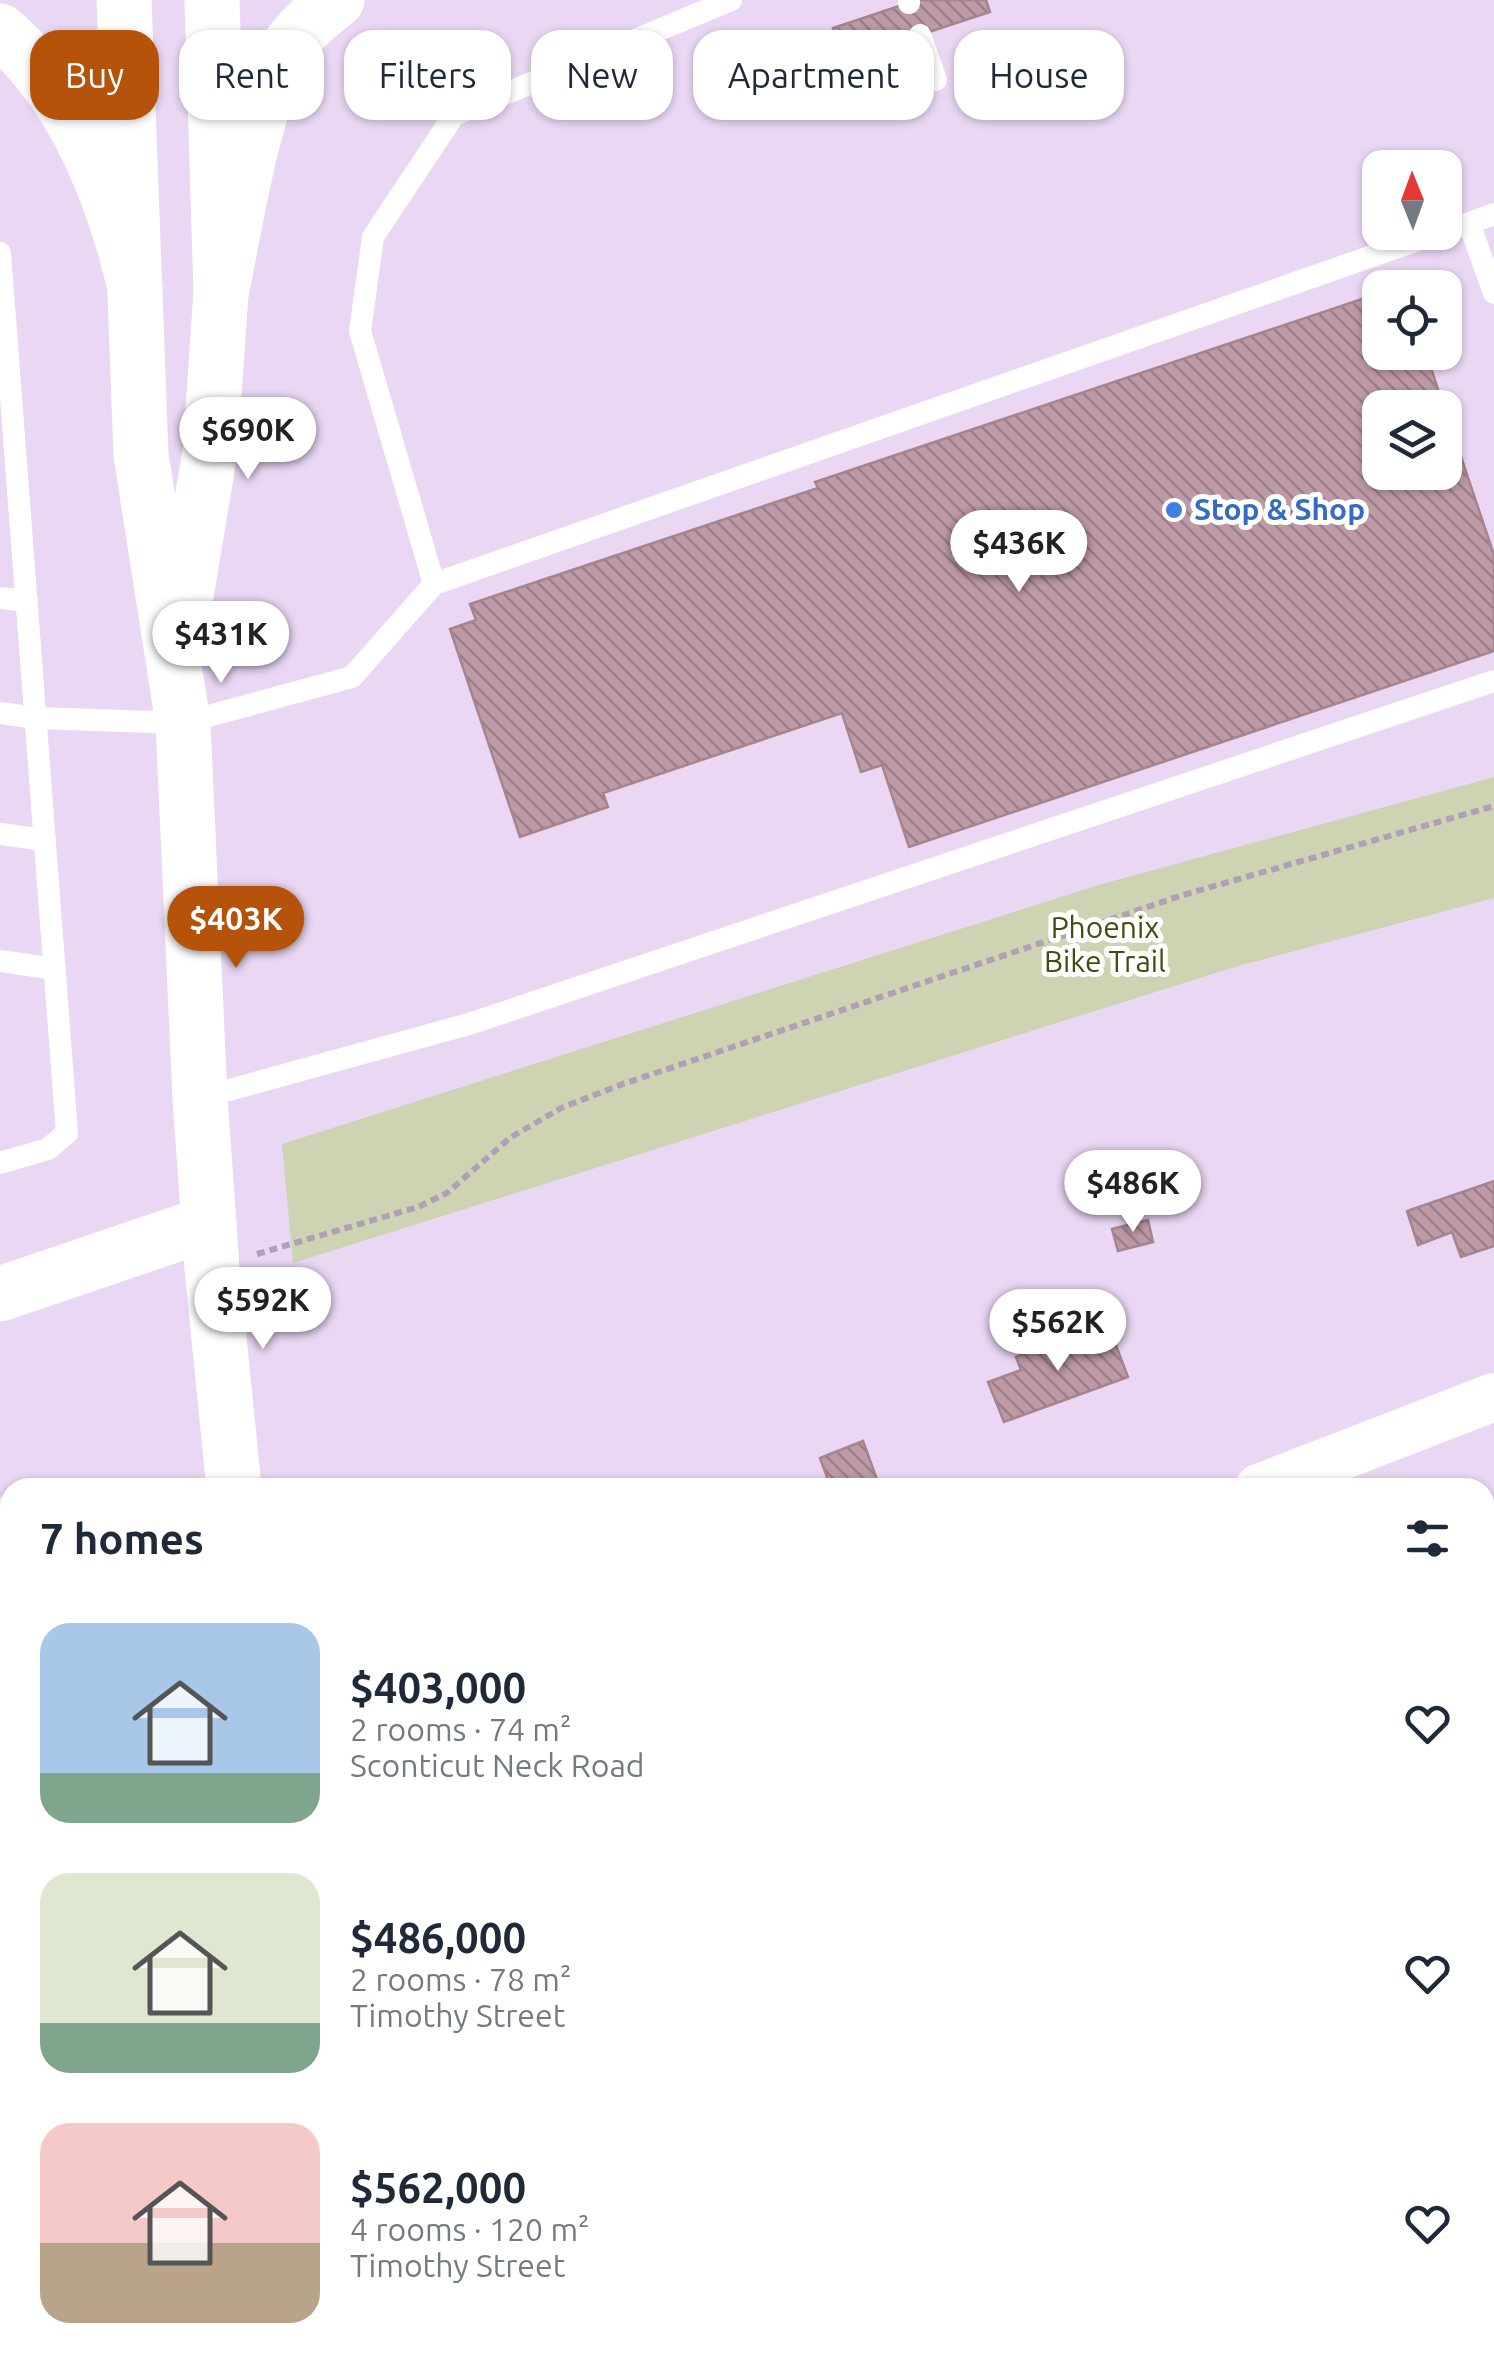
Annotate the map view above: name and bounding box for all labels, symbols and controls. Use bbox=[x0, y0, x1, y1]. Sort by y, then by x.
chip: Buy bbox=[30, 30, 159, 120]
chip: Rent bbox=[179, 30, 324, 120]
chip: Filters bbox=[344, 30, 511, 120]
chip: New bbox=[531, 30, 673, 120]
chip: Apartment bbox=[693, 30, 934, 120]
chip: House bbox=[954, 30, 1124, 120]
north arrow bbox=[1362, 150, 1462, 250]
map controls bbox=[1362, 150, 1462, 490]
button: locate bbox=[1362, 270, 1462, 370]
button: layers bbox=[1362, 390, 1462, 490]
pin: $690K bbox=[178, 397, 318, 482]
text: $690K bbox=[201, 411, 295, 447]
place label: Stop & Shop bbox=[1194, 492, 1365, 526]
marker: Stop & Shop bbox=[1163, 499, 1185, 521]
pin: $436K bbox=[949, 510, 1089, 595]
text: $436K bbox=[972, 524, 1066, 560]
pin: $431K bbox=[151, 601, 291, 686]
text: $431K bbox=[174, 615, 268, 651]
pin: $403K bbox=[166, 886, 306, 971]
text: $403K bbox=[189, 900, 283, 936]
park label: Phoenix Bike Trail bbox=[1044, 910, 1166, 978]
pin: $486K bbox=[1063, 1150, 1203, 1235]
text: $486K bbox=[1086, 1164, 1180, 1200]
pin: $592K bbox=[193, 1267, 333, 1352]
text: $592K bbox=[216, 1281, 310, 1317]
pin: $562K bbox=[988, 1289, 1128, 1374]
text: $562K bbox=[1011, 1303, 1105, 1339]
icon: filters bbox=[1400, 1511, 1455, 1566]
text: 7 homes bbox=[40, 1515, 204, 1562]
icon: home bbox=[120, 1663, 240, 1783]
text: $403,000 bbox=[350, 1664, 526, 1711]
icon: heart bbox=[1400, 1696, 1455, 1751]
text: 2 rooms · 74 m² bbox=[350, 1711, 571, 1747]
text: Sconticut Neck Road bbox=[350, 1747, 645, 1783]
icon: home bbox=[120, 1913, 240, 2033]
text: $486,000 bbox=[350, 1914, 526, 1961]
icon: heart bbox=[1400, 1946, 1455, 2001]
text: 2 rooms · 78 m² bbox=[350, 1961, 571, 1997]
text: Timothy Street bbox=[350, 1997, 565, 2033]
icon: home bbox=[120, 2163, 240, 2283]
text: $562,000 bbox=[350, 2164, 526, 2211]
icon: heart bbox=[1400, 2196, 1455, 2251]
text: 4 rooms · 120 m² bbox=[350, 2211, 590, 2247]
text: Timothy Street bbox=[350, 2247, 565, 2283]

